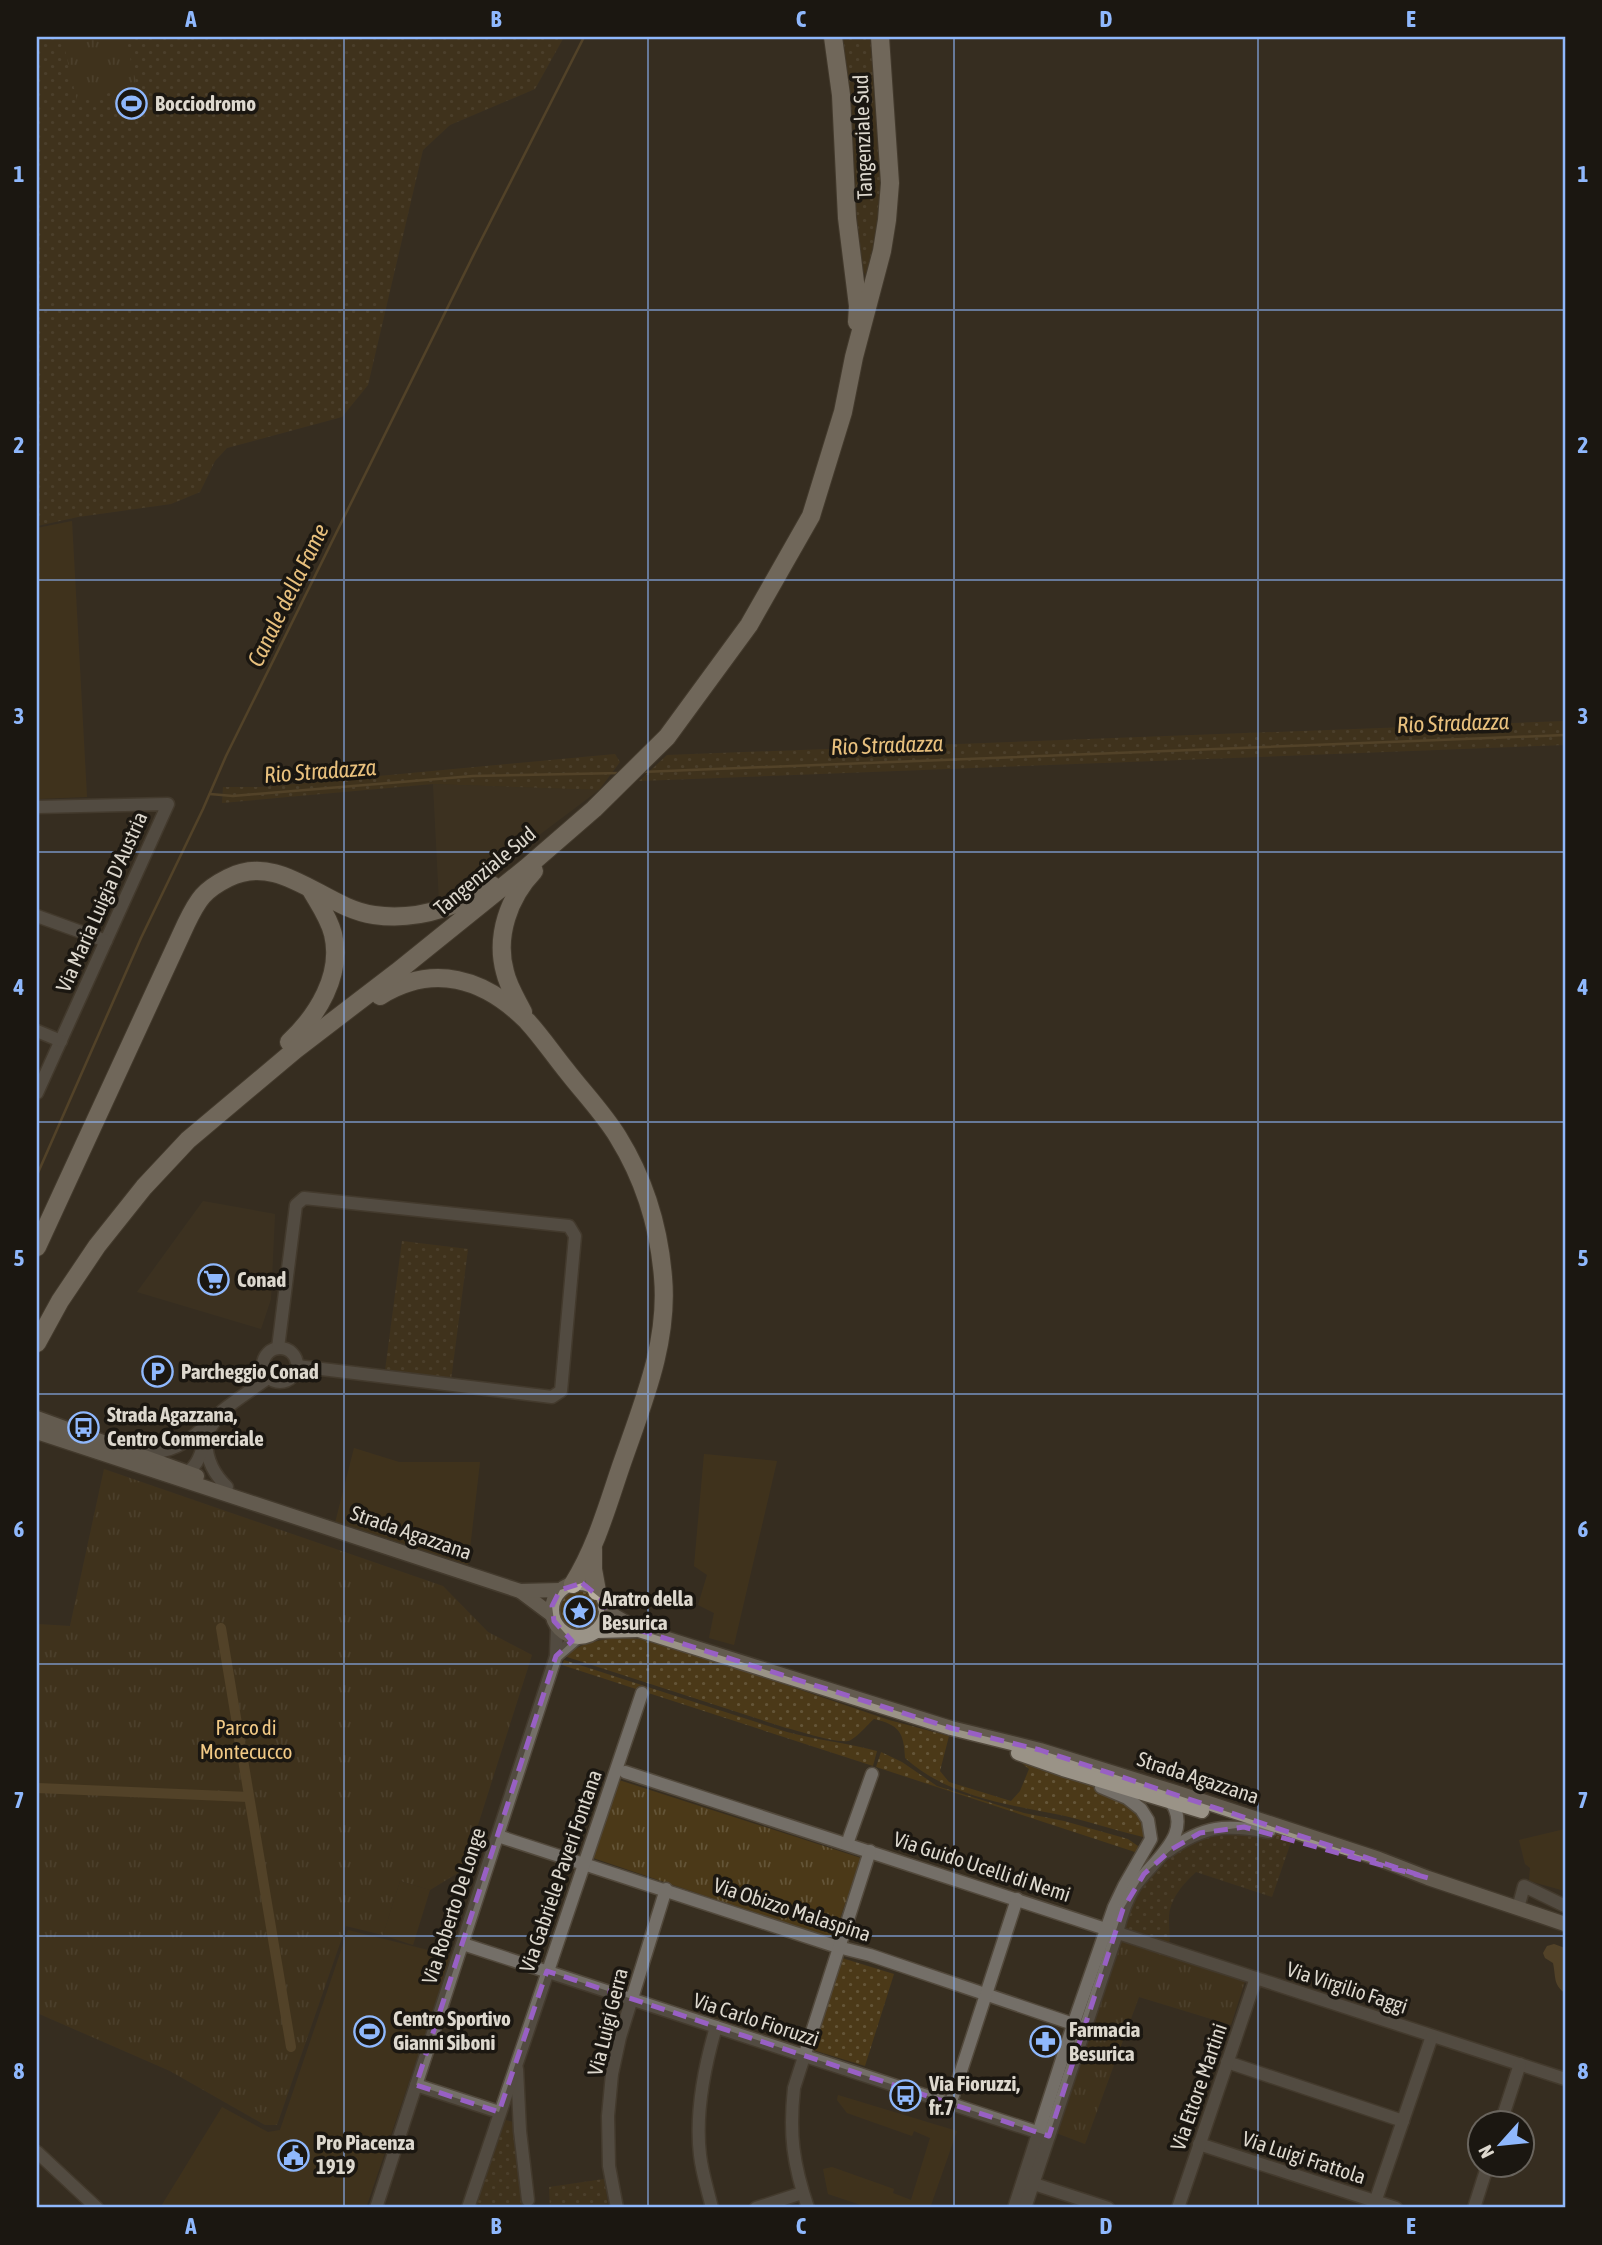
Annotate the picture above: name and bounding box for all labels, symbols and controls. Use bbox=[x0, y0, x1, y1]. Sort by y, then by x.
text: A bbox=[184, 6, 197, 32]
text: B bbox=[491, 6, 502, 32]
text: C bbox=[796, 6, 807, 32]
text: D bbox=[1100, 6, 1113, 32]
text: E bbox=[1406, 6, 1416, 32]
street label: Tangenziale Sud bbox=[848, 74, 876, 200]
sports icon: Bocciodromo bbox=[115, 87, 149, 121]
place label: Bocciodromo bbox=[155, 91, 256, 115]
text: 1 bbox=[14, 161, 25, 187]
text: 1 bbox=[1578, 161, 1589, 187]
text: 2 bbox=[14, 432, 24, 458]
text: 2 bbox=[1578, 432, 1588, 458]
water label: Canale della Fame bbox=[242, 519, 334, 671]
text: 3 bbox=[14, 703, 24, 729]
text: 3 bbox=[1578, 703, 1588, 729]
water label: Rio Stradazza bbox=[1396, 708, 1510, 738]
water label: Rio Stradazza bbox=[830, 730, 944, 760]
water label: Rio Stradazza bbox=[263, 754, 377, 788]
street label: Via Maria Luigia D'Austria bbox=[51, 808, 152, 995]
street label: Tangenziale Sud bbox=[429, 821, 540, 920]
text: 4 bbox=[13, 974, 25, 1000]
text: 4 bbox=[1577, 974, 1589, 1000]
text: 5 bbox=[14, 1245, 25, 1271]
text: 5 bbox=[1578, 1245, 1589, 1271]
supermarket icon: Conad bbox=[197, 1263, 231, 1297]
place label: Conad bbox=[237, 1267, 286, 1291]
parking icon: Parcheggio Conad bbox=[141, 1355, 175, 1389]
place label: Parcheggio Conad bbox=[181, 1359, 319, 1383]
place label: Strada Agazzana, Centro Commerciale bbox=[107, 1402, 264, 1450]
bus stop icon: Strada Agazzana, Centro Commerciale bbox=[67, 1410, 101, 1444]
street label: Strada Agazzana bbox=[348, 1500, 475, 1564]
text: 6 bbox=[14, 1516, 25, 1542]
text: 6 bbox=[1578, 1516, 1589, 1542]
place label: Aratro della Besurica bbox=[601, 1586, 693, 1634]
place icon: Aratro della Besurica bbox=[562, 1594, 596, 1628]
park label: Parco di Montecucco bbox=[200, 1715, 292, 1763]
street label: Strada Agazzana bbox=[1134, 1746, 1262, 1808]
street label: Via Gabriele Paveri Fontana bbox=[514, 1766, 606, 1975]
text: 7 bbox=[14, 1787, 24, 1813]
text: 7 bbox=[1578, 1787, 1588, 1813]
street label: Via Roberto De Longe bbox=[416, 1825, 490, 1987]
street label: Via Guido Ucelli di Nemi bbox=[891, 1826, 1074, 1906]
street label: Via Obizzo Malaspina bbox=[711, 1872, 874, 1946]
street label: Via Virgilio Faggi bbox=[1284, 1956, 1411, 2018]
street label: Via Luigi Gerra bbox=[582, 1965, 632, 2078]
street label: Via Carlo Fioruzzi bbox=[690, 1987, 822, 2051]
place label: Centro Sportivo Gianni Siboni bbox=[393, 2006, 511, 2054]
sports icon: Centro Sportivo Gianni Siboni bbox=[353, 2014, 387, 2048]
place label: Farmacia Besurica bbox=[1069, 2017, 1140, 2065]
street label: Via Ettore Martini bbox=[1165, 2020, 1231, 2153]
pharmacy icon: Farmacia Besurica bbox=[1029, 2025, 1063, 2059]
text: 8 bbox=[14, 2058, 25, 2084]
text: 8 bbox=[1578, 2058, 1589, 2084]
place label: Via Fioruzzi, fr.7 bbox=[928, 2071, 1020, 2119]
bus stop icon: Via Fioruzzi, fr.7 bbox=[889, 2079, 923, 2113]
north arrow bbox=[1466, 2108, 1536, 2178]
street label: Via Luigi Frattola bbox=[1240, 2126, 1369, 2188]
place label: Pro Piacenza 1919 bbox=[316, 2130, 415, 2178]
public building icon: Pro Piacenza 1919 bbox=[276, 2138, 310, 2172]
text: N bbox=[1474, 2142, 1498, 2162]
text: A bbox=[184, 2213, 197, 2239]
text: B bbox=[491, 2213, 502, 2239]
text: C bbox=[796, 2213, 807, 2239]
text: D bbox=[1100, 2213, 1113, 2239]
text: E bbox=[1406, 2213, 1416, 2239]

